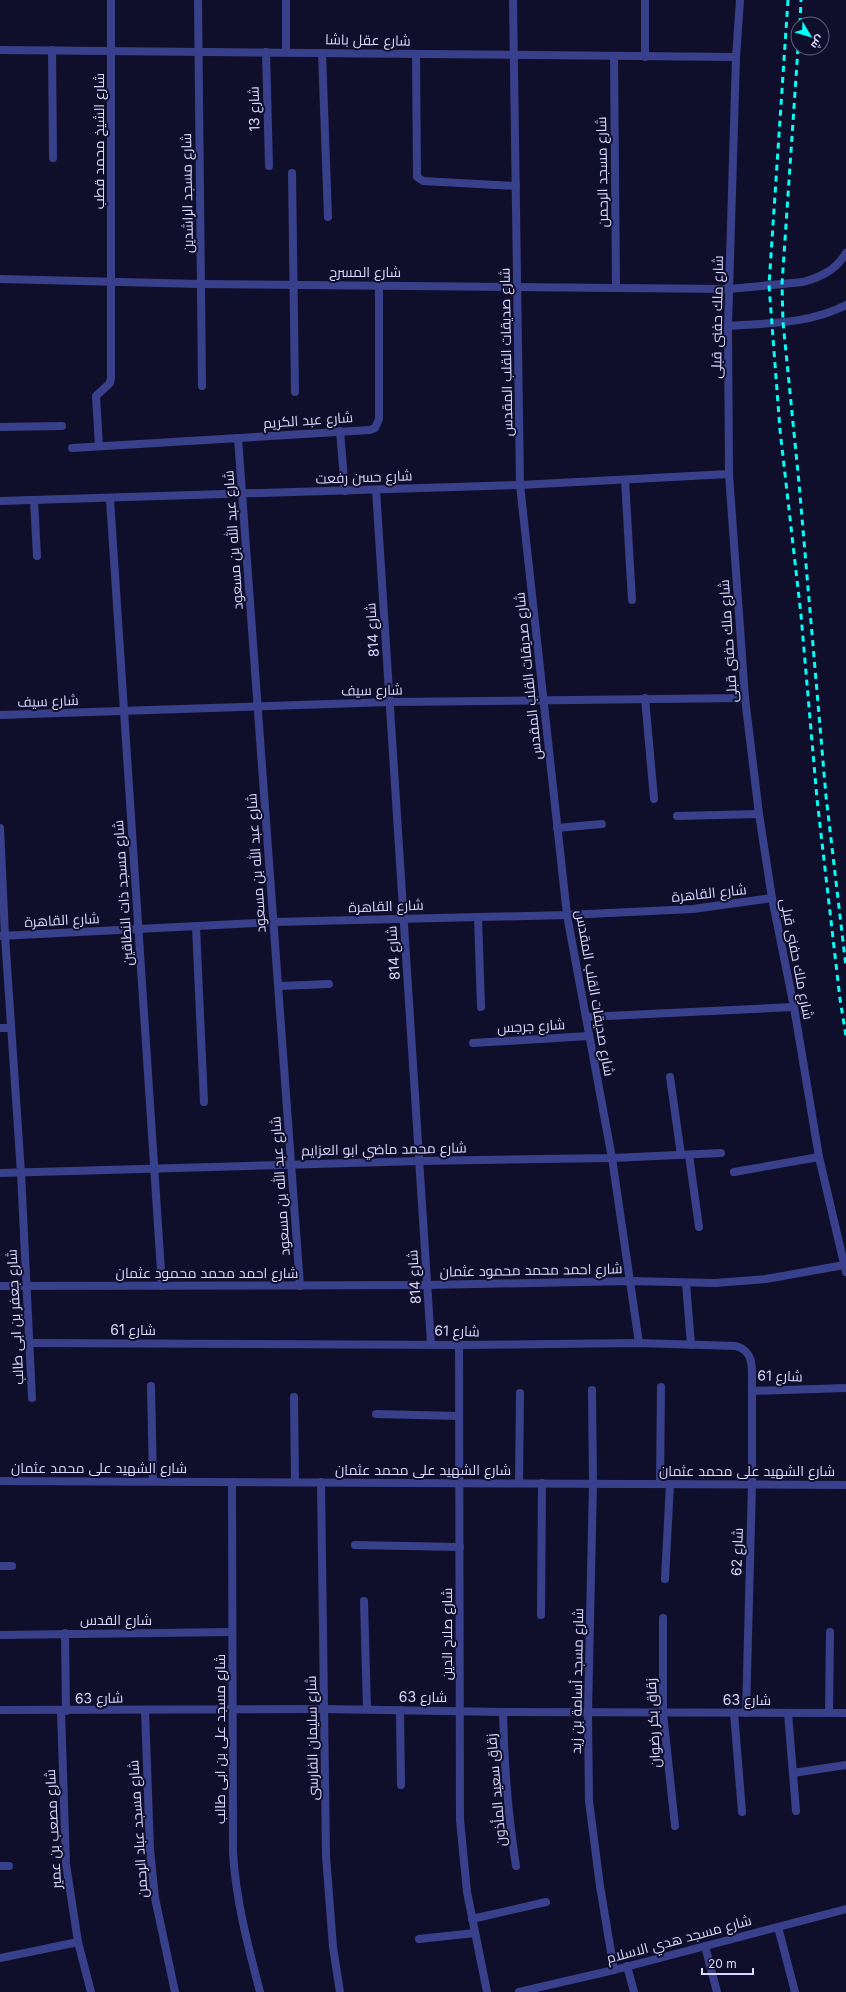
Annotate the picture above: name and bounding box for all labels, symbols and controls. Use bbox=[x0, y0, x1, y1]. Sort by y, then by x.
north arrow bbox=[790, 16, 830, 56]
street label: شارع عقل باشا bbox=[325, 30, 411, 50]
text: ش bbox=[808, 32, 828, 52]
street label: شارع الشيخ محمد قطب bbox=[90, 73, 108, 209]
street label: شارع 13 bbox=[245, 86, 263, 132]
street label: شارع مسجد الرحمن bbox=[592, 116, 612, 228]
street label: شارع مسجد الراشدين bbox=[177, 133, 197, 253]
street label: شارع ملك حفنى قبلى bbox=[707, 255, 727, 379]
street label: شارع المسرح bbox=[329, 263, 401, 281]
street label: شارع صديقات القلب المقدس bbox=[496, 268, 516, 436]
street label: شارع عبد الكريم bbox=[262, 408, 354, 433]
street label: شارع حسن رفعت bbox=[315, 466, 413, 488]
street label: شارع عبد الله بن مسعود bbox=[219, 470, 247, 610]
street label: شارع ملك حفنى قبلى bbox=[715, 579, 741, 703]
street label: شارع صديقات القلب المقدس bbox=[510, 591, 546, 761]
street label: شارع 814 bbox=[361, 602, 383, 658]
street label: شارع سيف bbox=[341, 680, 403, 700]
street label: شارع سيف bbox=[17, 691, 79, 711]
street label: شارع عبد الله بن مسعود bbox=[242, 793, 270, 933]
street label: شارع مسجد ذات النطاقين bbox=[109, 819, 137, 967]
street label: شارع القاهرة bbox=[671, 880, 747, 906]
street label: شارع القاهرة bbox=[348, 896, 424, 916]
street label: شارع ملك حفنى قبلى bbox=[776, 897, 818, 1021]
street label: شارع صديقات القلب المقدس bbox=[572, 908, 618, 1078]
street label: شارع القاهرة bbox=[24, 909, 100, 931]
street label: شارع 814 bbox=[382, 925, 404, 981]
street label: شارع جرجس bbox=[496, 1015, 566, 1037]
street label: شارع عبد الله بن مسعود bbox=[266, 1116, 294, 1256]
street label: شارع محمد ماضي ابو العزايم bbox=[301, 1139, 467, 1161]
street label: شارع جعفر بن ابى طالب bbox=[2, 1249, 28, 1385]
street label: شارع 814 bbox=[403, 1249, 425, 1305]
street label: شارع احمد محمد محمود عثمان bbox=[439, 1259, 623, 1281]
street label: شارع احمد محمد محمود عثمان bbox=[116, 1264, 298, 1282]
street label: شارع 61 bbox=[110, 1321, 156, 1339]
street label: شارع 61 bbox=[434, 1322, 480, 1340]
street label: شارع 61 bbox=[757, 1367, 803, 1385]
street label: شارع الشهيد على محمد عثمان bbox=[11, 1459, 187, 1477]
street label: شارع الشهيد على محمد عثمان bbox=[335, 1461, 511, 1479]
street label: شارع الشهيد على محمد عثمان bbox=[659, 1462, 835, 1480]
street label: شارع 62 bbox=[727, 1528, 747, 1576]
street label: شارع صلاح الدين bbox=[438, 1588, 456, 1680]
street label: شارع مسجد أسامة بن زيد bbox=[567, 1608, 587, 1754]
street label: شارع القدس bbox=[80, 1611, 152, 1629]
street label: شارع مسجد على بن ابى طالب bbox=[211, 1654, 229, 1824]
street label: شارع سليمان الفارسى bbox=[302, 1675, 322, 1801]
street label: زقاق بكر رضوان bbox=[642, 1678, 664, 1768]
street label: شارع 63 bbox=[399, 1688, 447, 1706]
street label: شارع 63 bbox=[75, 1689, 123, 1707]
street label: شارع 63 bbox=[723, 1691, 771, 1709]
street label: زقاق سعيد المأذون bbox=[482, 1733, 510, 1847]
street label: شارع مسجد عباد الرحمن bbox=[124, 1760, 152, 1898]
street label: شارع مصعب بن عمير bbox=[41, 1769, 65, 1890]
street label: شارع مسجد هدي الاسلام bbox=[604, 1911, 754, 1970]
scale bar bbox=[702, 1950, 753, 1976]
text: 20 m bbox=[708, 1956, 737, 1971]

